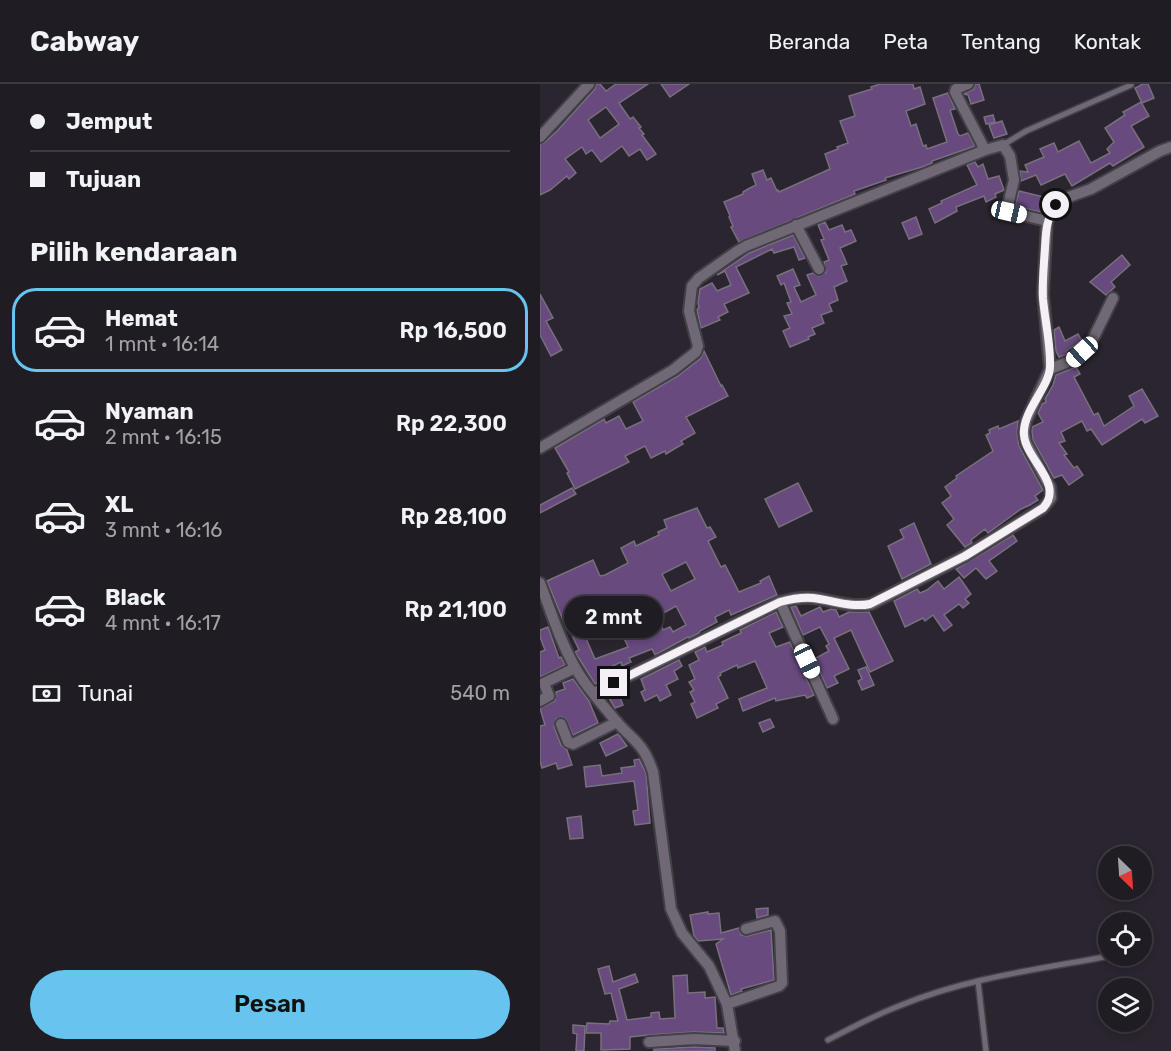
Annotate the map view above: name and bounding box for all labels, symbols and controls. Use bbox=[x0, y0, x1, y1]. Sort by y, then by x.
text: Cabway bbox=[30, 25, 139, 58]
text: Beranda bbox=[768, 29, 850, 54]
text: Peta bbox=[883, 29, 928, 54]
text: Tentang bbox=[961, 29, 1041, 54]
text: Kontak bbox=[1074, 29, 1141, 54]
text: Jemput bbox=[66, 108, 152, 135]
text: Tujuan bbox=[66, 166, 141, 193]
route start bbox=[1042, 191, 1069, 218]
car bbox=[989, 199, 1029, 225]
text: Pilih kendaraan bbox=[30, 236, 238, 268]
icon: car bbox=[33, 303, 87, 357]
text: Hemat bbox=[105, 305, 178, 332]
text: Rp 16,500 bbox=[400, 317, 507, 344]
text: 1 mnt · 16:14 bbox=[105, 332, 219, 356]
car bbox=[1063, 333, 1101, 371]
icon: car bbox=[33, 396, 87, 450]
text: Nyaman bbox=[105, 398, 194, 425]
text: Rp 22,300 bbox=[396, 410, 507, 437]
text: 2 mnt · 16:15 bbox=[105, 425, 222, 449]
icon: car bbox=[33, 489, 87, 543]
text: XL bbox=[105, 491, 133, 518]
text: Rp 28,100 bbox=[401, 503, 507, 530]
text: 3 mnt · 16:16 bbox=[105, 518, 222, 542]
icon: car bbox=[33, 582, 87, 636]
text: Black bbox=[105, 584, 166, 611]
text: Rp 21,100 bbox=[405, 596, 507, 623]
callout: 2 mnt bbox=[565, 596, 664, 638]
text: 2 mnt bbox=[585, 605, 642, 629]
text: 4 mnt · 16:17 bbox=[105, 611, 221, 635]
car bbox=[791, 641, 823, 681]
route end bbox=[600, 669, 627, 696]
icon: cash bbox=[30, 677, 63, 710]
text: Tunai bbox=[78, 680, 133, 707]
text: 540 m bbox=[450, 681, 510, 705]
north arrow bbox=[1098, 846, 1152, 900]
map controls bbox=[1098, 846, 1152, 1032]
button: locate bbox=[1098, 912, 1152, 966]
button: Pesan bbox=[30, 970, 510, 1039]
button: layers bbox=[1098, 978, 1152, 1032]

